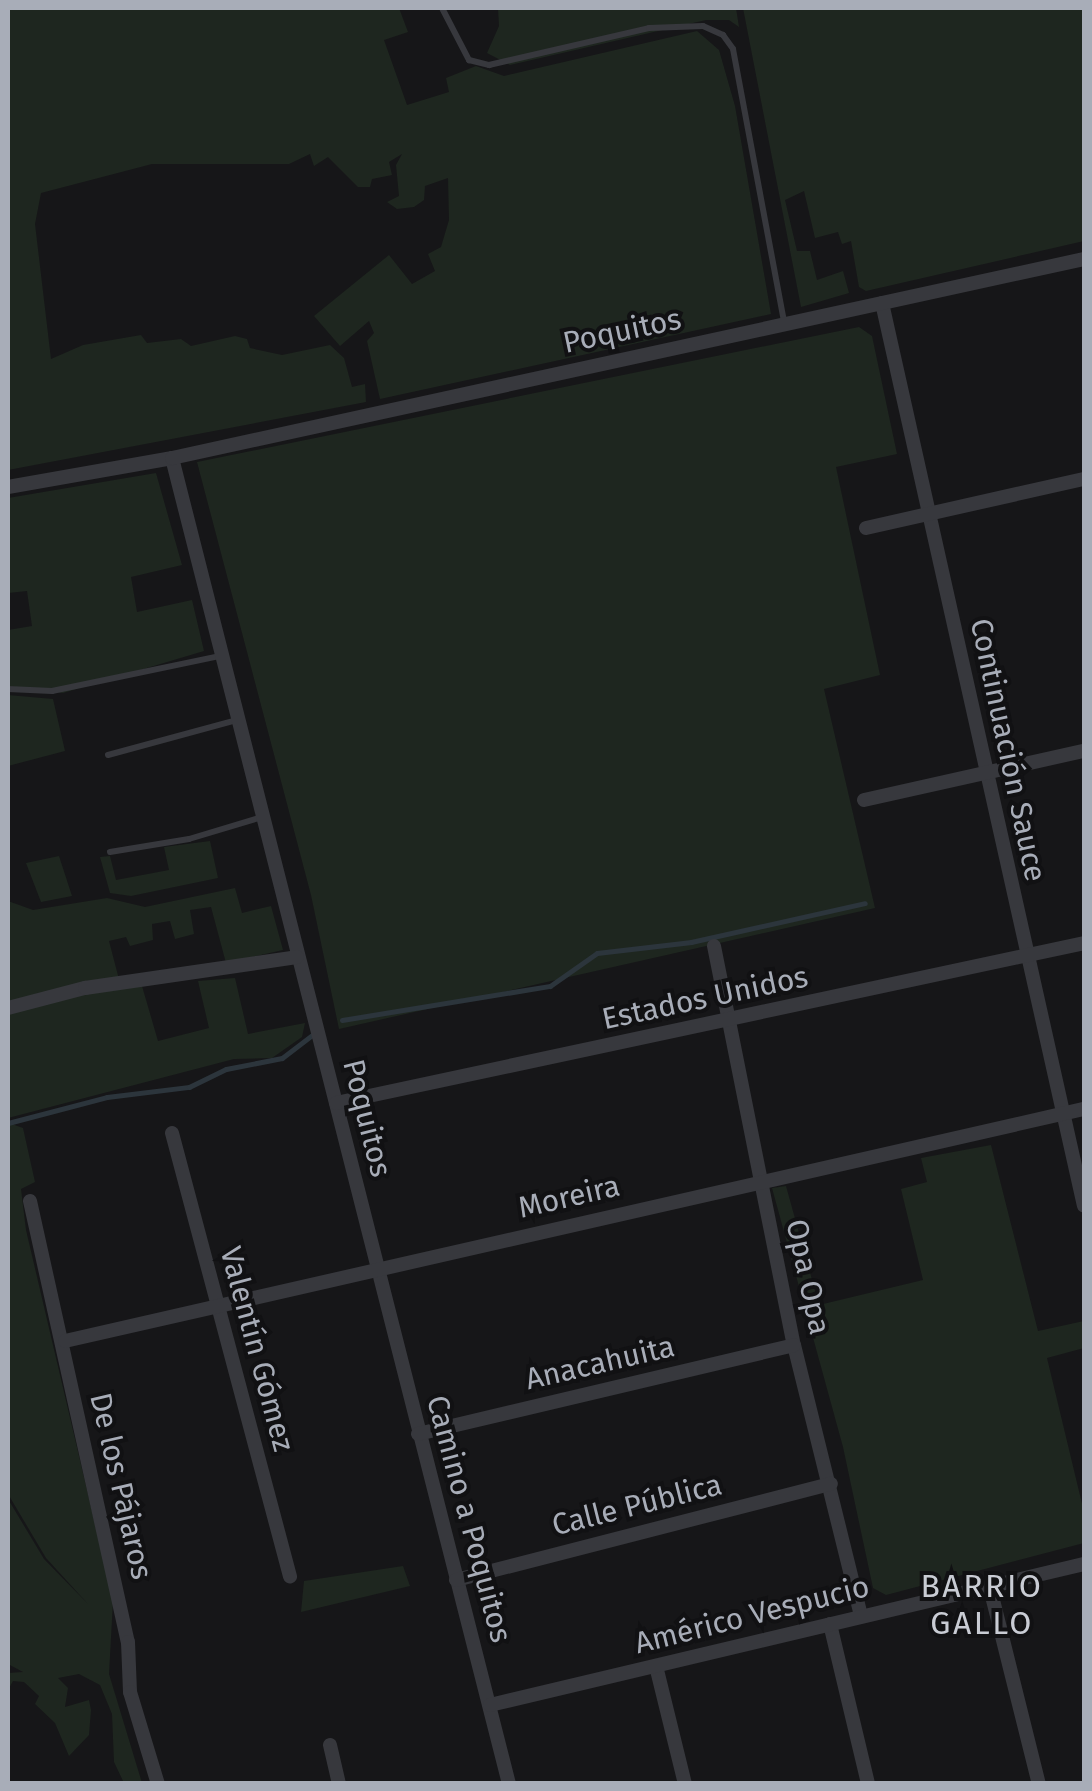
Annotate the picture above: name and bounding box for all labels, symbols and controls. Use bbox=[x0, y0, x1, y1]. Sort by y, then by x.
street label: Poquitos bbox=[560, 301, 684, 361]
street label: Continuación Sauce bbox=[963, 615, 1053, 885]
street label: Estados Unidos bbox=[599, 959, 811, 1037]
street label: Poquitos bbox=[335, 1056, 399, 1180]
street label: Moreira bbox=[515, 1168, 623, 1226]
street label: Opa Opa bbox=[778, 1216, 838, 1338]
street label: Valentín Gómez bbox=[212, 1243, 302, 1455]
street label: Anacahuita bbox=[522, 1328, 678, 1398]
street label: De los Pájaros bbox=[82, 1389, 160, 1583]
street label: Camino a Poquitos bbox=[419, 1392, 519, 1646]
street label: Calle Pública bbox=[548, 1467, 726, 1543]
street label: Américo Vespucio bbox=[631, 1568, 873, 1662]
district label: BARRIO GALLO bbox=[921, 1568, 1043, 1643]

